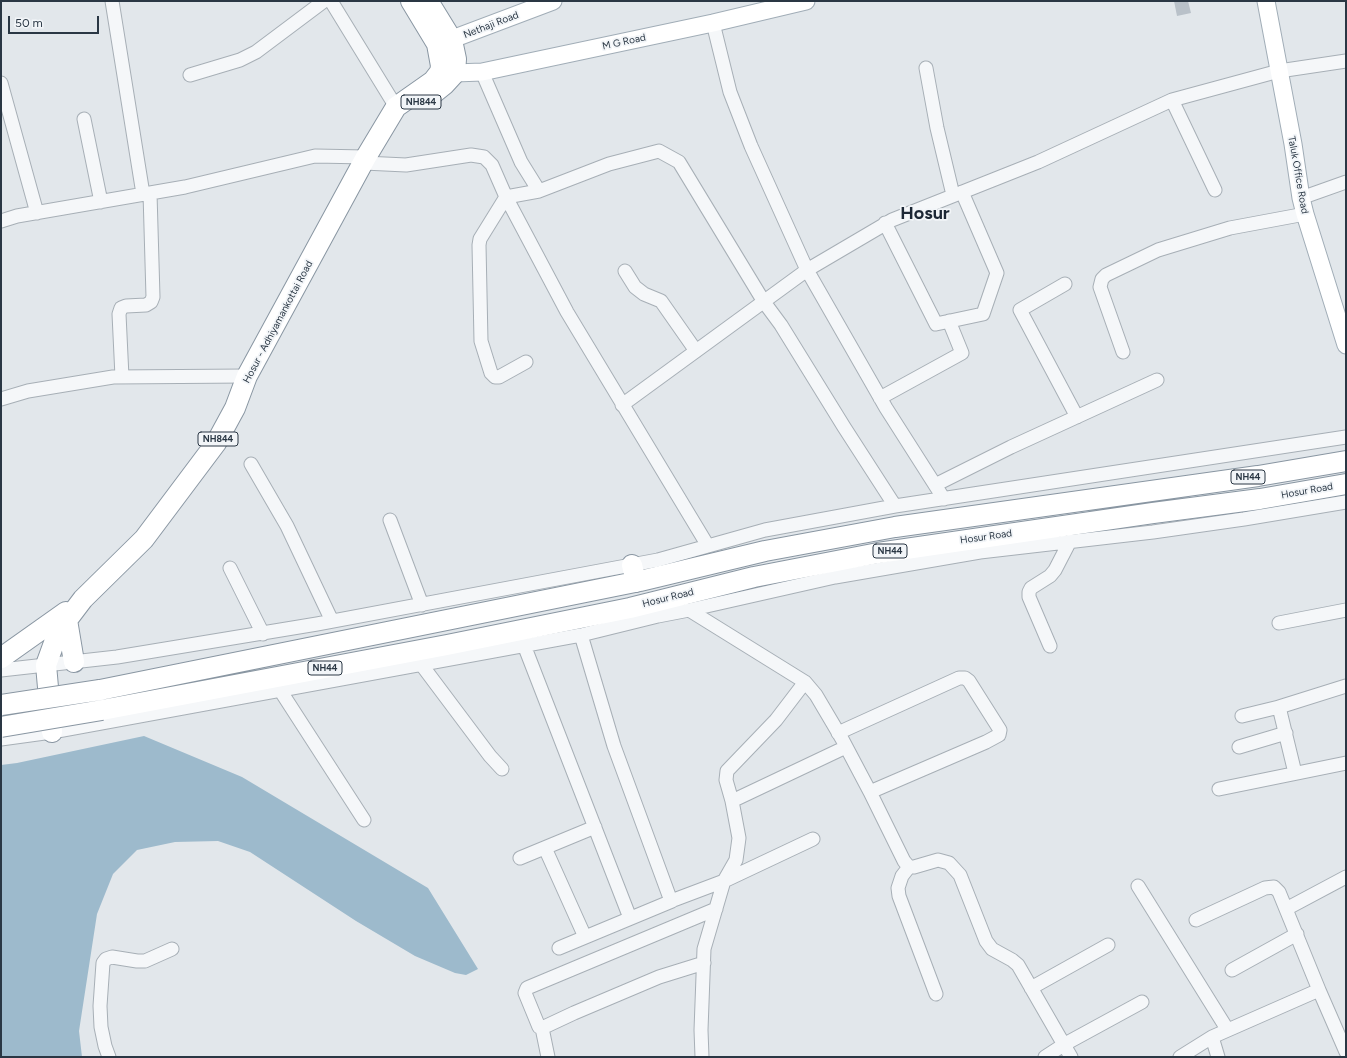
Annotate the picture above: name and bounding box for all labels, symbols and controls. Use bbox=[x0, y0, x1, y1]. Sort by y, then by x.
scale bar bbox=[10, 8, 101, 34]
street label: Nethaji Road bbox=[462, 9, 520, 41]
text: 50 m bbox=[15, 16, 43, 30]
street label: M G Road bbox=[601, 32, 647, 52]
road number: NH844 bbox=[401, 95, 441, 109]
street label: Taluk Office Road bbox=[1285, 135, 1311, 215]
district label: Hosur bbox=[900, 203, 950, 225]
street label: Hosur - Adhiyamankottai Road bbox=[241, 259, 315, 385]
road number: NH844 bbox=[198, 432, 238, 446]
road number: NH44 bbox=[1231, 470, 1265, 484]
street label: Hosur Road bbox=[1280, 481, 1334, 501]
street label: Hosur Road bbox=[959, 527, 1013, 547]
road number: NH44 bbox=[873, 544, 907, 558]
street label: Hosur Road bbox=[641, 586, 695, 610]
road number: NH44 bbox=[308, 661, 342, 675]

